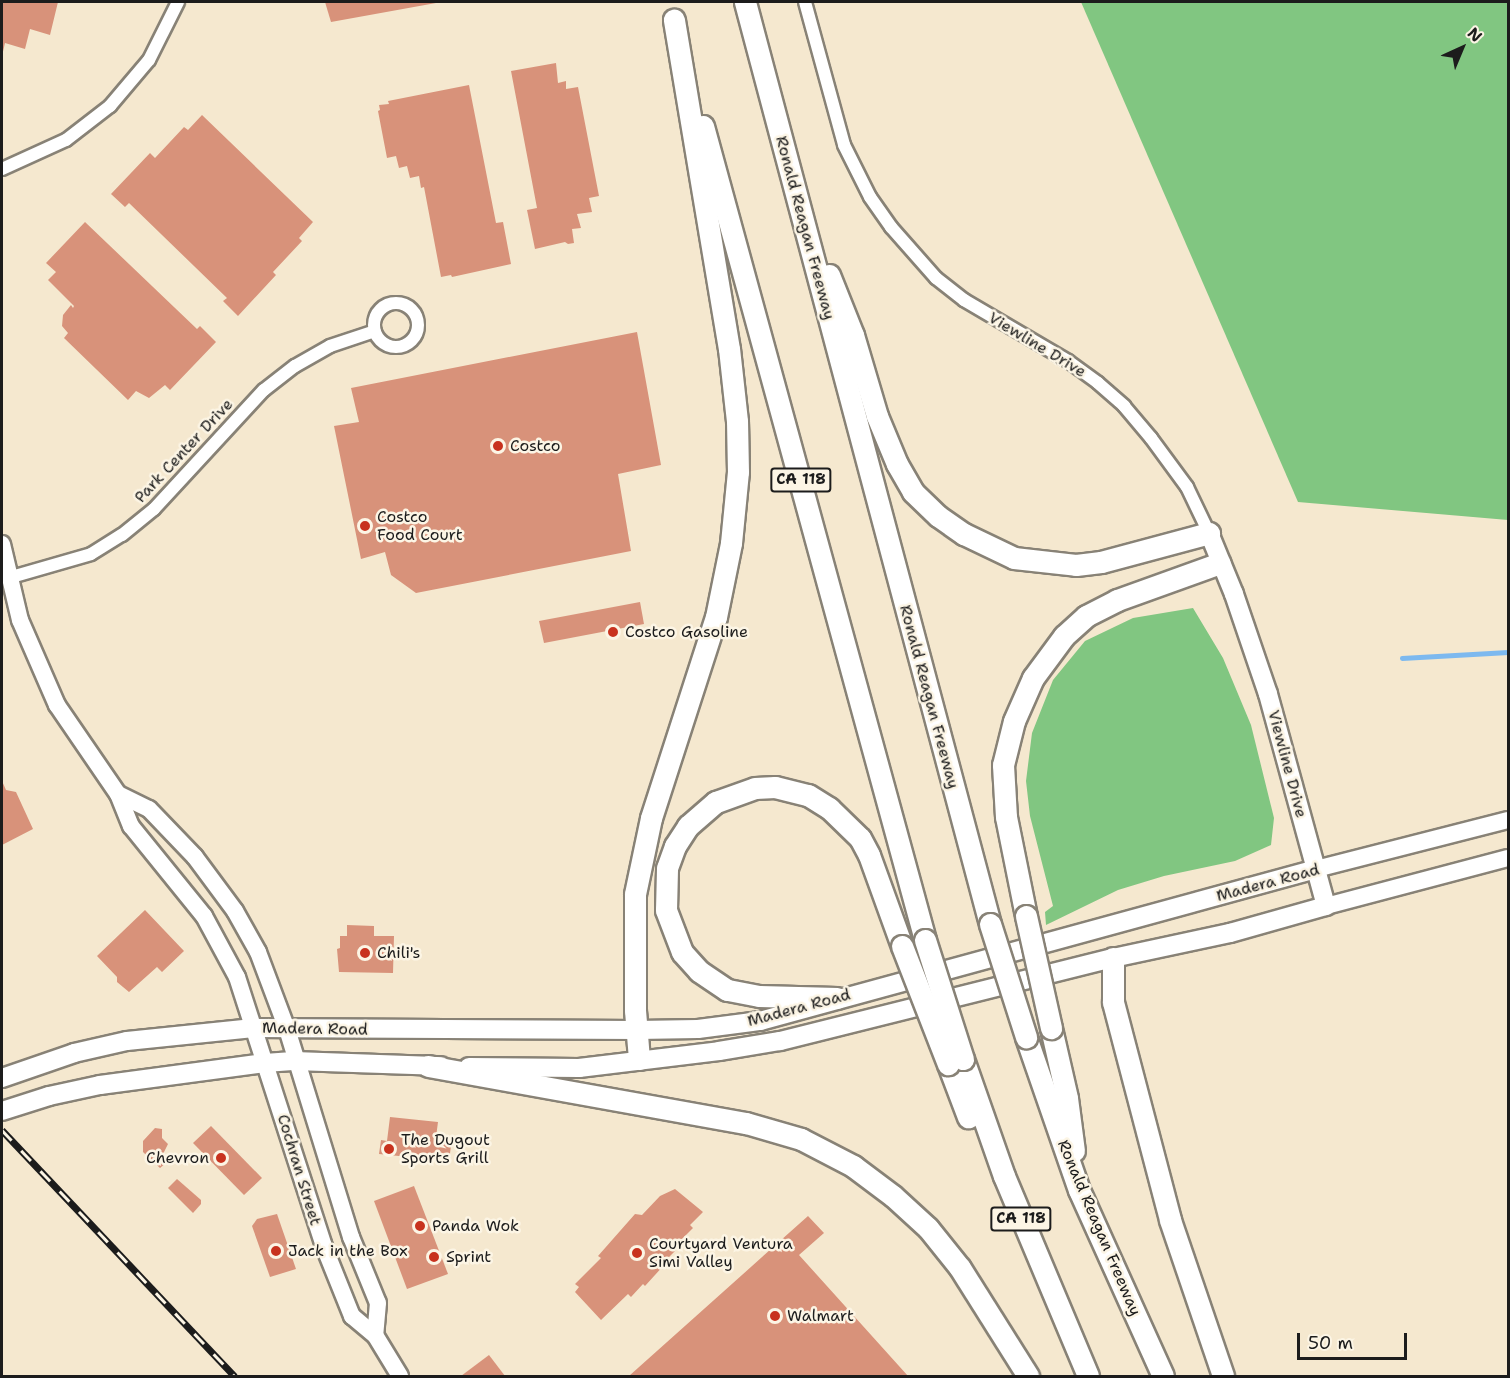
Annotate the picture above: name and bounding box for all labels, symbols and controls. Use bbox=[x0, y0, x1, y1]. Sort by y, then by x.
north arrow bbox=[1432, 18, 1492, 78]
text: N bbox=[1463, 23, 1487, 47]
street label: Ronald Reagan Freeway bbox=[771, 134, 839, 322]
street label: Viewline Drive bbox=[985, 308, 1089, 382]
street label: Park Center Drive bbox=[131, 395, 237, 507]
place label: Costco bbox=[510, 436, 560, 456]
marker: Costco bbox=[491, 439, 505, 453]
road number: CA 118 bbox=[770, 468, 832, 492]
place label: Costco Food Court bbox=[377, 507, 463, 545]
marker: Costco Food Court bbox=[358, 519, 372, 533]
street label: Ronald Reagan Freeway bbox=[895, 603, 963, 791]
place label: Costco Gasoline bbox=[625, 622, 748, 642]
marker: Costco Gasoline bbox=[606, 625, 620, 639]
street label: Viewline Drive bbox=[1263, 708, 1311, 820]
street label: Madera Road bbox=[1214, 860, 1322, 906]
place label: Chili's bbox=[377, 943, 421, 963]
marker: Chili's bbox=[358, 946, 372, 960]
street label: Madera Road bbox=[745, 985, 853, 1031]
street label: Madera Road bbox=[262, 1018, 368, 1040]
street label: Cochran Street bbox=[273, 1112, 325, 1228]
place label: The Dugout Sports Grill bbox=[401, 1130, 490, 1168]
street label: Ronald Reagan Freeway bbox=[1053, 1137, 1145, 1319]
marker: The Dugout Sports Grill bbox=[382, 1142, 396, 1156]
place label: Chevron bbox=[146, 1148, 209, 1168]
marker: Chevron bbox=[214, 1151, 228, 1165]
road number: CA 118 bbox=[990, 1207, 1052, 1231]
place label: Panda Wok bbox=[432, 1216, 519, 1236]
marker: Panda Wok bbox=[413, 1219, 427, 1233]
place label: Courtyard Ventura Simi Valley bbox=[649, 1234, 793, 1272]
place label: Jack in the Box bbox=[288, 1241, 408, 1261]
marker: Jack in the Box bbox=[269, 1244, 283, 1258]
marker: Courtyard Ventura Simi Valley bbox=[630, 1246, 644, 1260]
place label: Sprint bbox=[446, 1247, 491, 1267]
marker: Sprint bbox=[427, 1250, 441, 1264]
place label: Walmart bbox=[787, 1306, 854, 1326]
marker: Walmart bbox=[768, 1309, 782, 1323]
scale bar bbox=[1300, 1321, 1410, 1359]
text: 50 m bbox=[1308, 1331, 1353, 1355]

